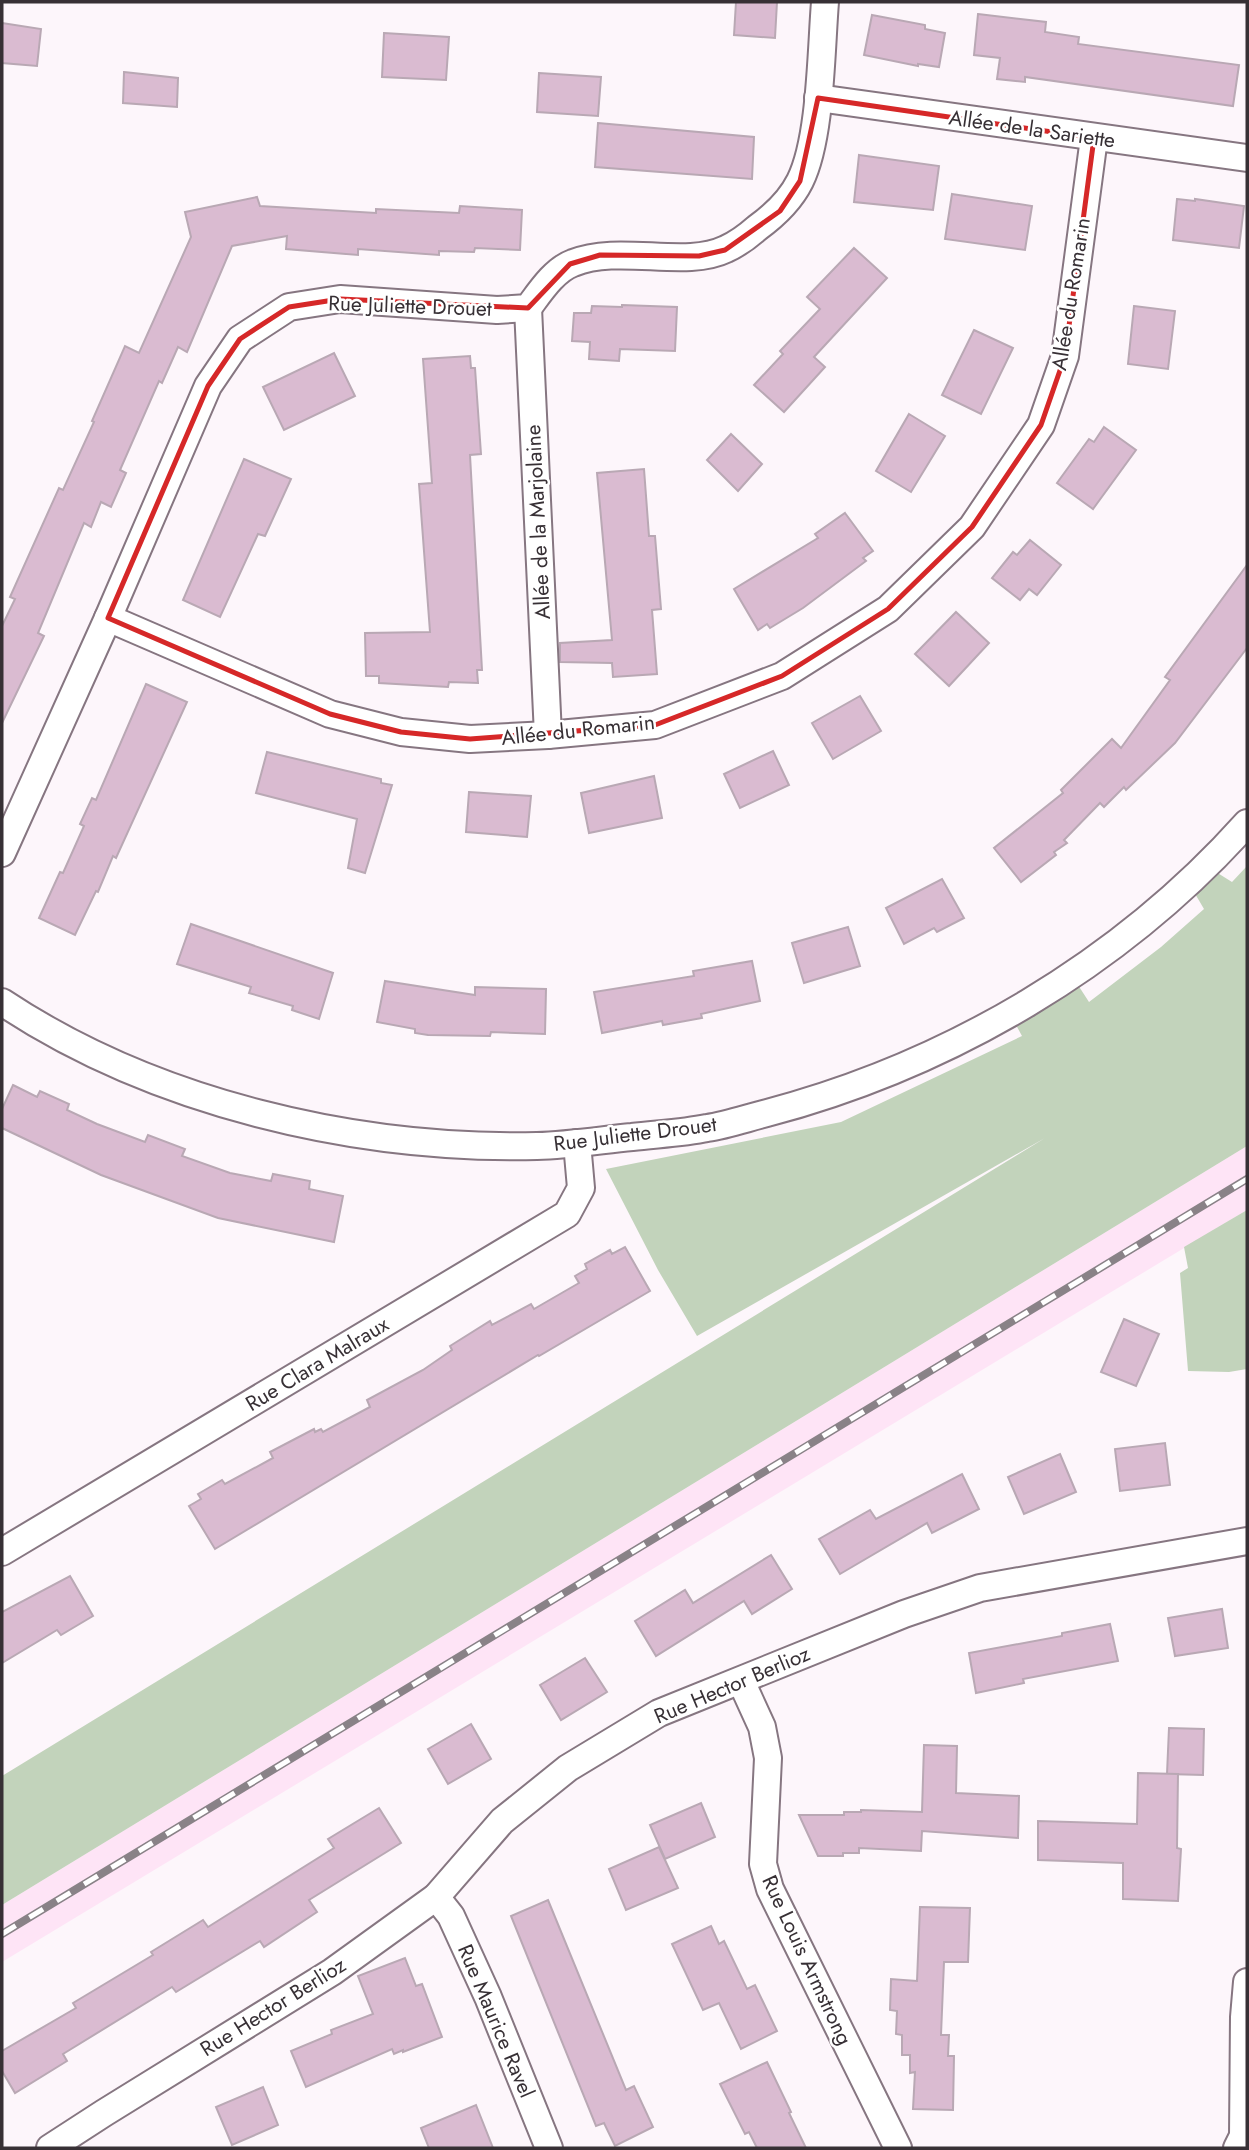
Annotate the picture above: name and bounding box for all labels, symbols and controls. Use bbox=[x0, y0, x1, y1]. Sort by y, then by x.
street label: Allée de la Sariette bbox=[947, 102, 1117, 156]
street label: Allée du Romarin bbox=[1044, 216, 1098, 372]
street label: Rue Juliette Drouet bbox=[328, 288, 492, 324]
street label: Allée de la Marjolaine bbox=[518, 424, 558, 620]
street label: Allée du Romarin bbox=[500, 707, 656, 753]
street label: Rue Juliette Drouet bbox=[552, 1109, 718, 1159]
street label: Rue Clara Malraux bbox=[240, 1309, 394, 1419]
street label: Rue Hector Berlioz bbox=[649, 1639, 815, 1731]
street label: Rue Louis Armstrong bbox=[754, 1870, 860, 2050]
street label: Rue Maurice Ravel bbox=[450, 1940, 542, 2102]
street label: Rue Hector Berlioz bbox=[194, 1950, 352, 2064]

